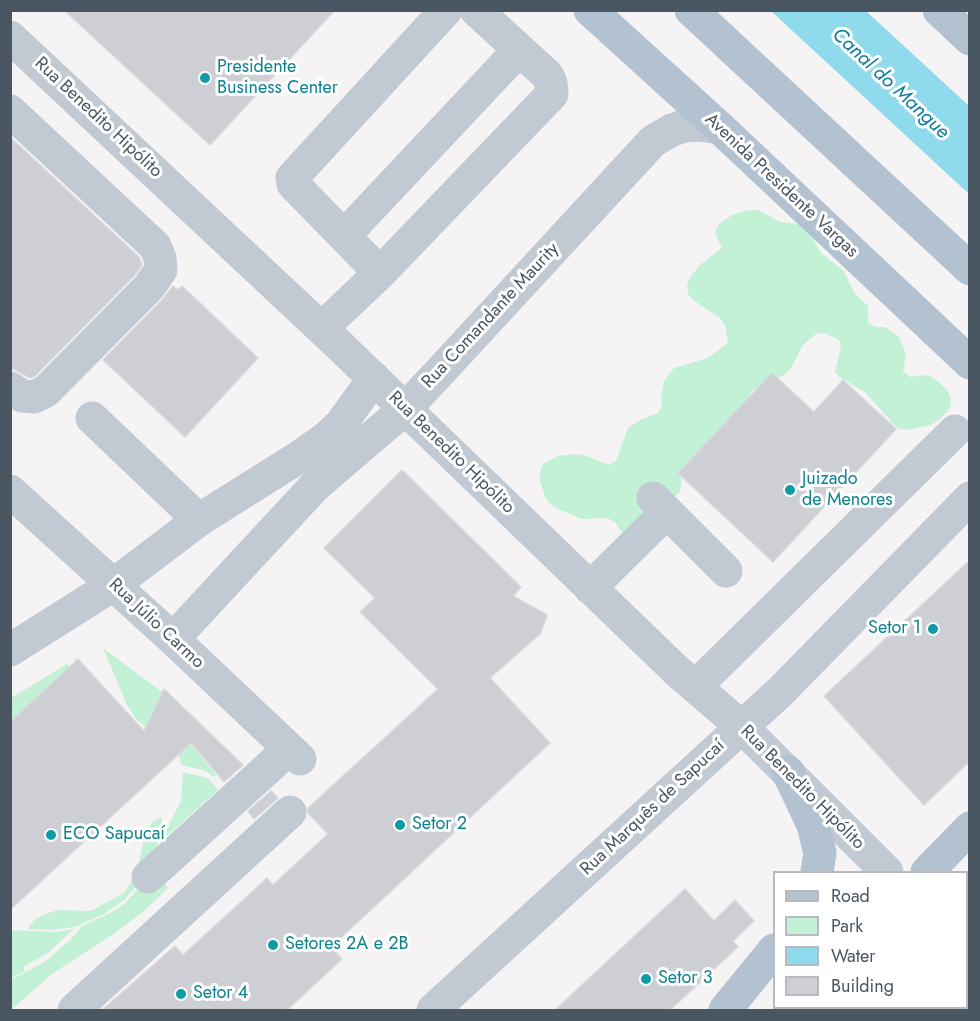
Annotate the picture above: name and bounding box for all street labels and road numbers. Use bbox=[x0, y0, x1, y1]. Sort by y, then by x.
street label: Rua Benedito Hipólito bbox=[30, 53, 166, 183]
street label: Avenida Presidente Vargas bbox=[700, 109, 862, 263]
street label: Rua Comandante Maurity bbox=[418, 239, 564, 393]
street label: Rua Benedito Hipólito bbox=[384, 387, 518, 519]
street label: Rua Júlio Carmo bbox=[104, 574, 208, 674]
street label: Rua Benedito Hipólito bbox=[735, 721, 869, 855]
street label: Rua Marquês de Sapucaí bbox=[576, 735, 730, 881]

